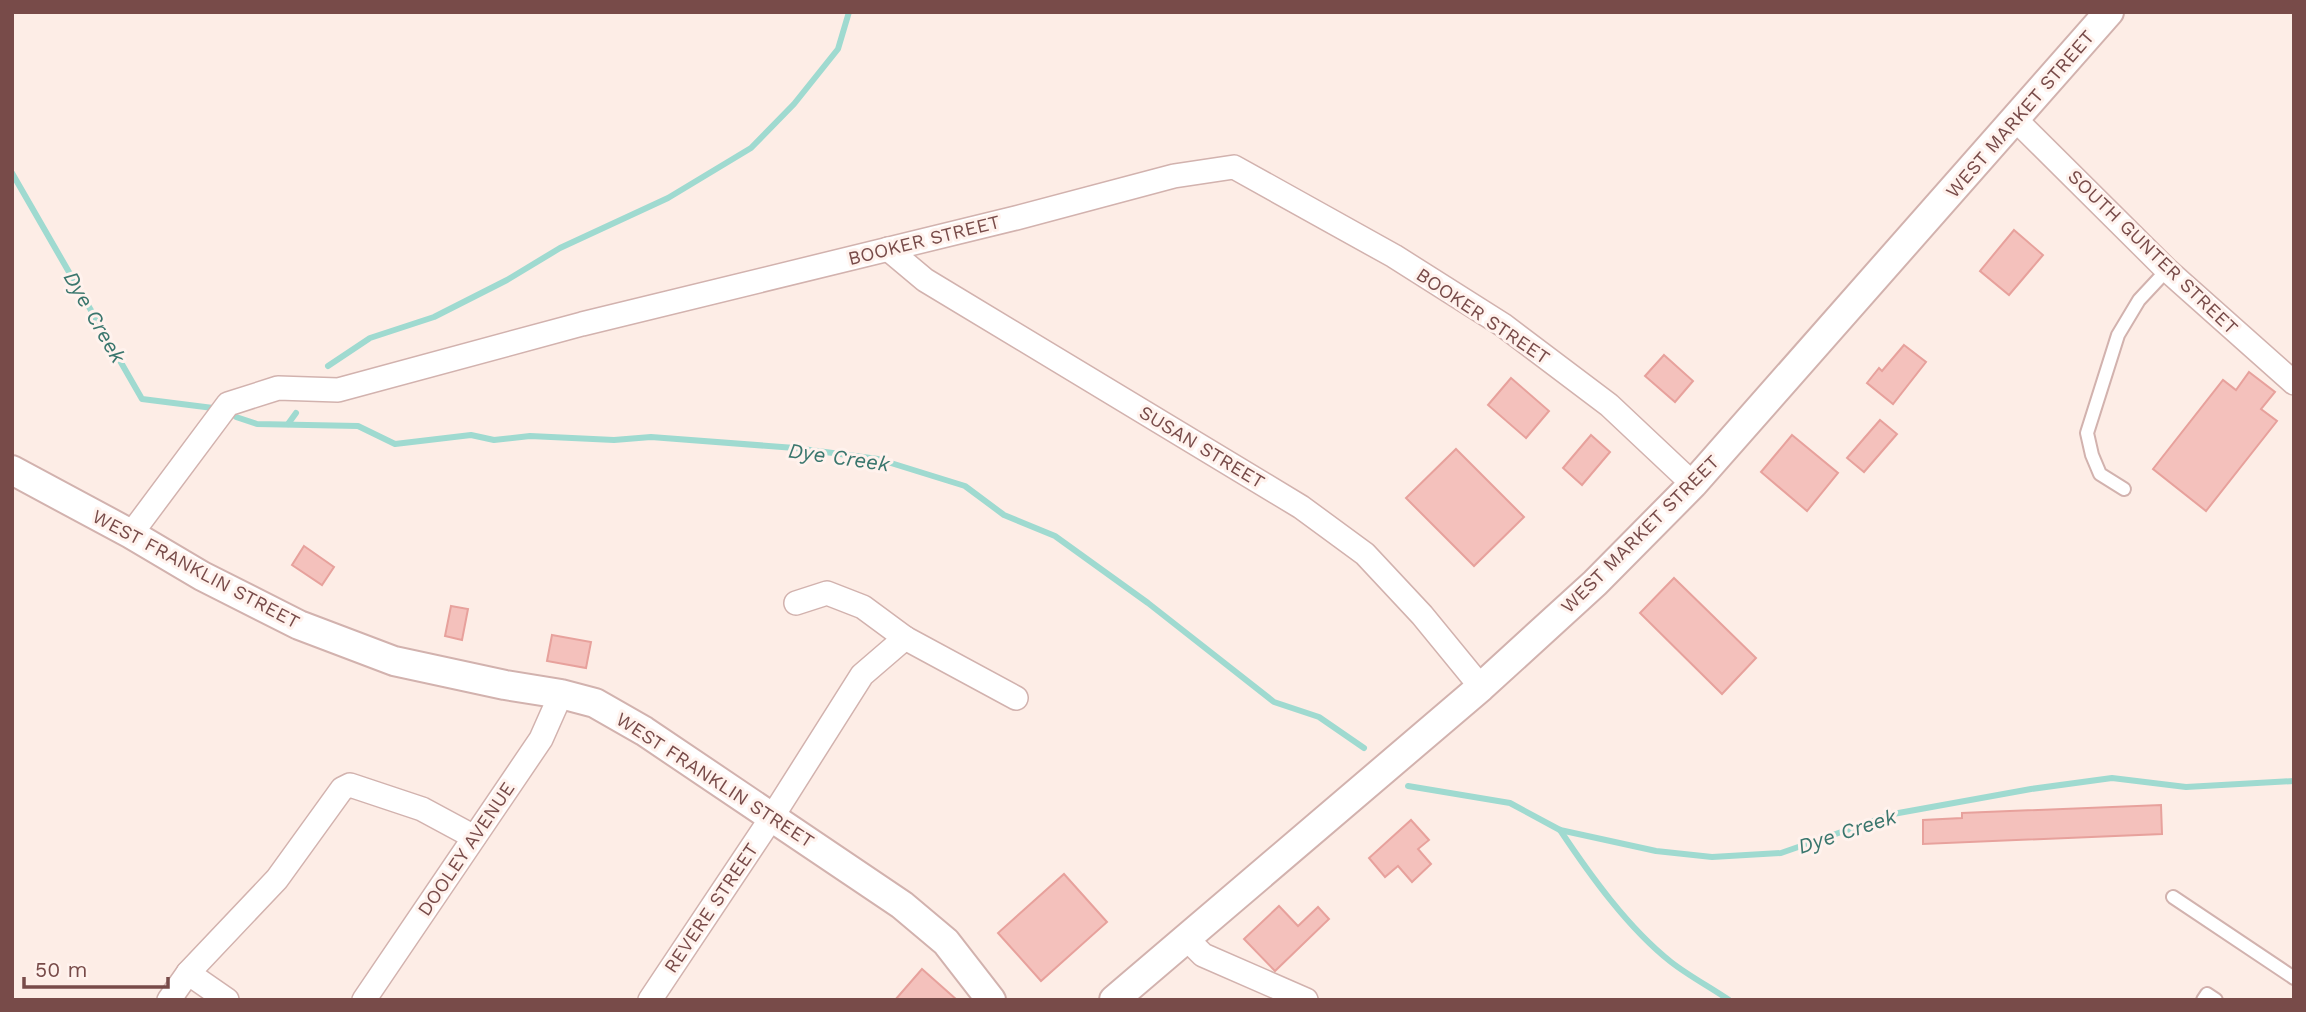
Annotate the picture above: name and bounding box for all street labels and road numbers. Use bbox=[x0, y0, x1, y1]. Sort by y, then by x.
street label: WEST MARKET STREET bbox=[1941, 26, 2099, 202]
street label: SOUTH GUNTER STREET bbox=[2063, 165, 2243, 339]
street label: BOOKER STREET bbox=[846, 210, 1002, 270]
street label: BOOKER STREET bbox=[1412, 263, 1554, 369]
street label: SUSAN STREET bbox=[1135, 401, 1269, 493]
street label: WEST MARKET STREET bbox=[1556, 450, 1724, 618]
street label: WEST FRANKLIN STREET bbox=[88, 505, 304, 633]
street label: WEST FRANKLIN STREET bbox=[612, 707, 818, 853]
street label: DOOLEY AVENUE bbox=[413, 778, 519, 920]
street label: REVERE STREET bbox=[659, 839, 763, 977]

